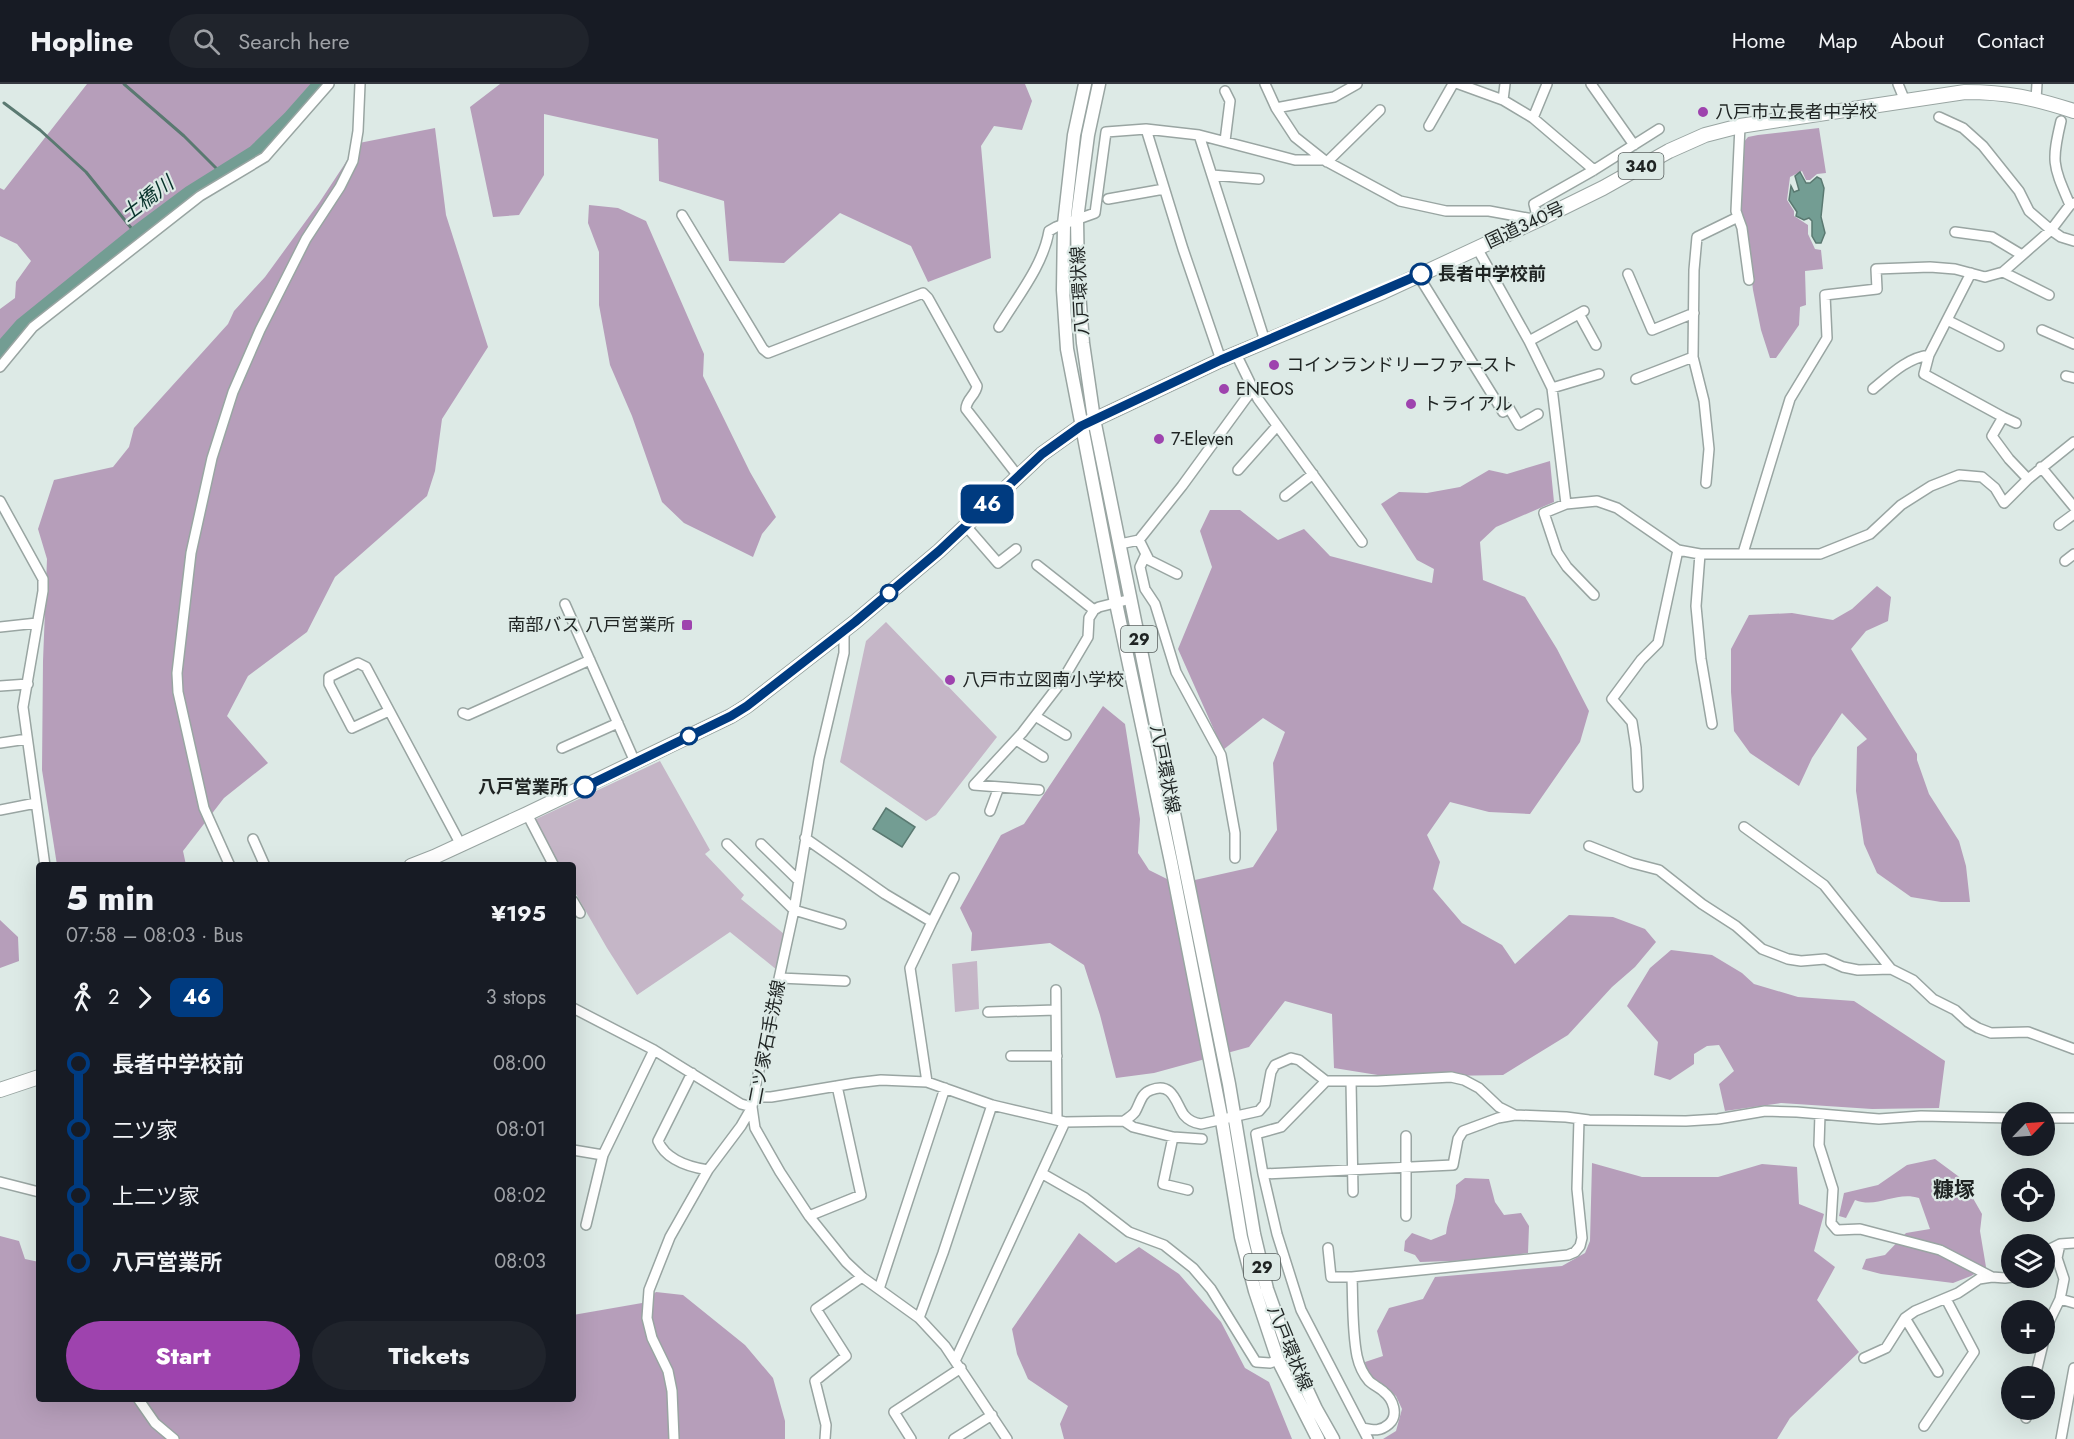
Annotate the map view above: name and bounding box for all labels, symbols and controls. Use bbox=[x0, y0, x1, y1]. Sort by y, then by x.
search box bbox=[169, 14, 589, 68]
text: Hopline bbox=[30, 21, 133, 62]
icon: search bbox=[190, 25, 223, 58]
text: Search here bbox=[238, 25, 350, 57]
text: Home bbox=[1732, 26, 1785, 56]
text: Map bbox=[1818, 26, 1858, 56]
text: About bbox=[1891, 26, 1944, 56]
text: Contact bbox=[1977, 26, 2044, 56]
place label: 八戸市立長者中学校 bbox=[1715, 99, 1877, 125]
marker: 八戸市立長者中学校 bbox=[1696, 105, 1710, 119]
road number: 340 bbox=[1618, 153, 1664, 179]
water label: 土橋川 bbox=[114, 168, 181, 229]
street label: 国道340号 bbox=[1481, 195, 1569, 255]
street label: 八戸環状線 bbox=[1065, 245, 1095, 337]
place label: 長者中学校前 bbox=[1438, 261, 1546, 287]
marker: 長者中学校前 bbox=[1410, 263, 1432, 285]
place label: コインランドリーファースト bbox=[1286, 352, 1518, 378]
marker: コインランドリーファースト bbox=[1267, 358, 1281, 372]
place label: ENEOS bbox=[1236, 376, 1294, 402]
marker: ENEOS bbox=[1217, 382, 1231, 396]
place label: トライアル bbox=[1423, 391, 1513, 417]
marker: トライアル bbox=[1404, 397, 1418, 411]
place label: 7-Eleven bbox=[1171, 426, 1234, 452]
marker: 7-Eleven bbox=[1152, 432, 1166, 446]
line badge: 46 bbox=[960, 484, 1014, 524]
text: 46 bbox=[973, 489, 1001, 519]
unlabelled marker bbox=[880, 584, 898, 602]
place label: 南部バス 八戸営業所 bbox=[508, 612, 675, 638]
marker: 南部バス 八戸営業所 bbox=[680, 618, 694, 632]
road number: 29 bbox=[1121, 626, 1157, 652]
place label: 八戸市立図南小学校 bbox=[962, 667, 1124, 693]
marker: 八戸市立図南小学校 bbox=[943, 673, 957, 687]
street label: 八戸環状線 bbox=[1144, 722, 1186, 816]
unlabelled marker bbox=[680, 727, 698, 745]
place label: 八戸営業所 bbox=[478, 774, 568, 800]
marker: 八戸営業所 bbox=[574, 776, 596, 798]
text: 5 min bbox=[66, 875, 154, 922]
text: ¥195 bbox=[491, 897, 546, 929]
text: 07:58 – 08:03 · Bus bbox=[66, 921, 243, 950]
street label: 二ツ家石手洗線 bbox=[742, 978, 792, 1106]
icon: walk bbox=[66, 981, 99, 1014]
icon: forward bbox=[128, 981, 161, 1014]
text: 46 bbox=[182, 982, 211, 1012]
text: 2 bbox=[108, 983, 119, 1012]
text: 3 stops bbox=[486, 983, 546, 1012]
text: 長者中学校前 bbox=[112, 1048, 244, 1080]
text: 08:00 bbox=[493, 1049, 546, 1078]
north arrow bbox=[2001, 1102, 2055, 1156]
map controls bbox=[2001, 1102, 2055, 1420]
text: 二ツ家 bbox=[112, 1114, 178, 1146]
text: 08:01 bbox=[496, 1115, 546, 1144]
button: locate bbox=[2001, 1168, 2055, 1222]
district label: 糠塚 bbox=[1933, 1175, 1975, 1205]
text: 上二ツ家 bbox=[112, 1180, 200, 1212]
text: 08:02 bbox=[494, 1181, 546, 1210]
button: layers bbox=[2001, 1234, 2055, 1288]
text: 八戸営業所 bbox=[112, 1246, 222, 1278]
text: 08:03 bbox=[494, 1247, 546, 1276]
road number: 29 bbox=[1244, 1254, 1280, 1280]
button: + bbox=[2001, 1300, 2055, 1354]
street label: 八戸環状線 bbox=[1261, 1301, 1319, 1395]
button: Start bbox=[66, 1321, 300, 1390]
button: Tickets bbox=[312, 1321, 546, 1390]
button: − bbox=[2001, 1366, 2055, 1420]

